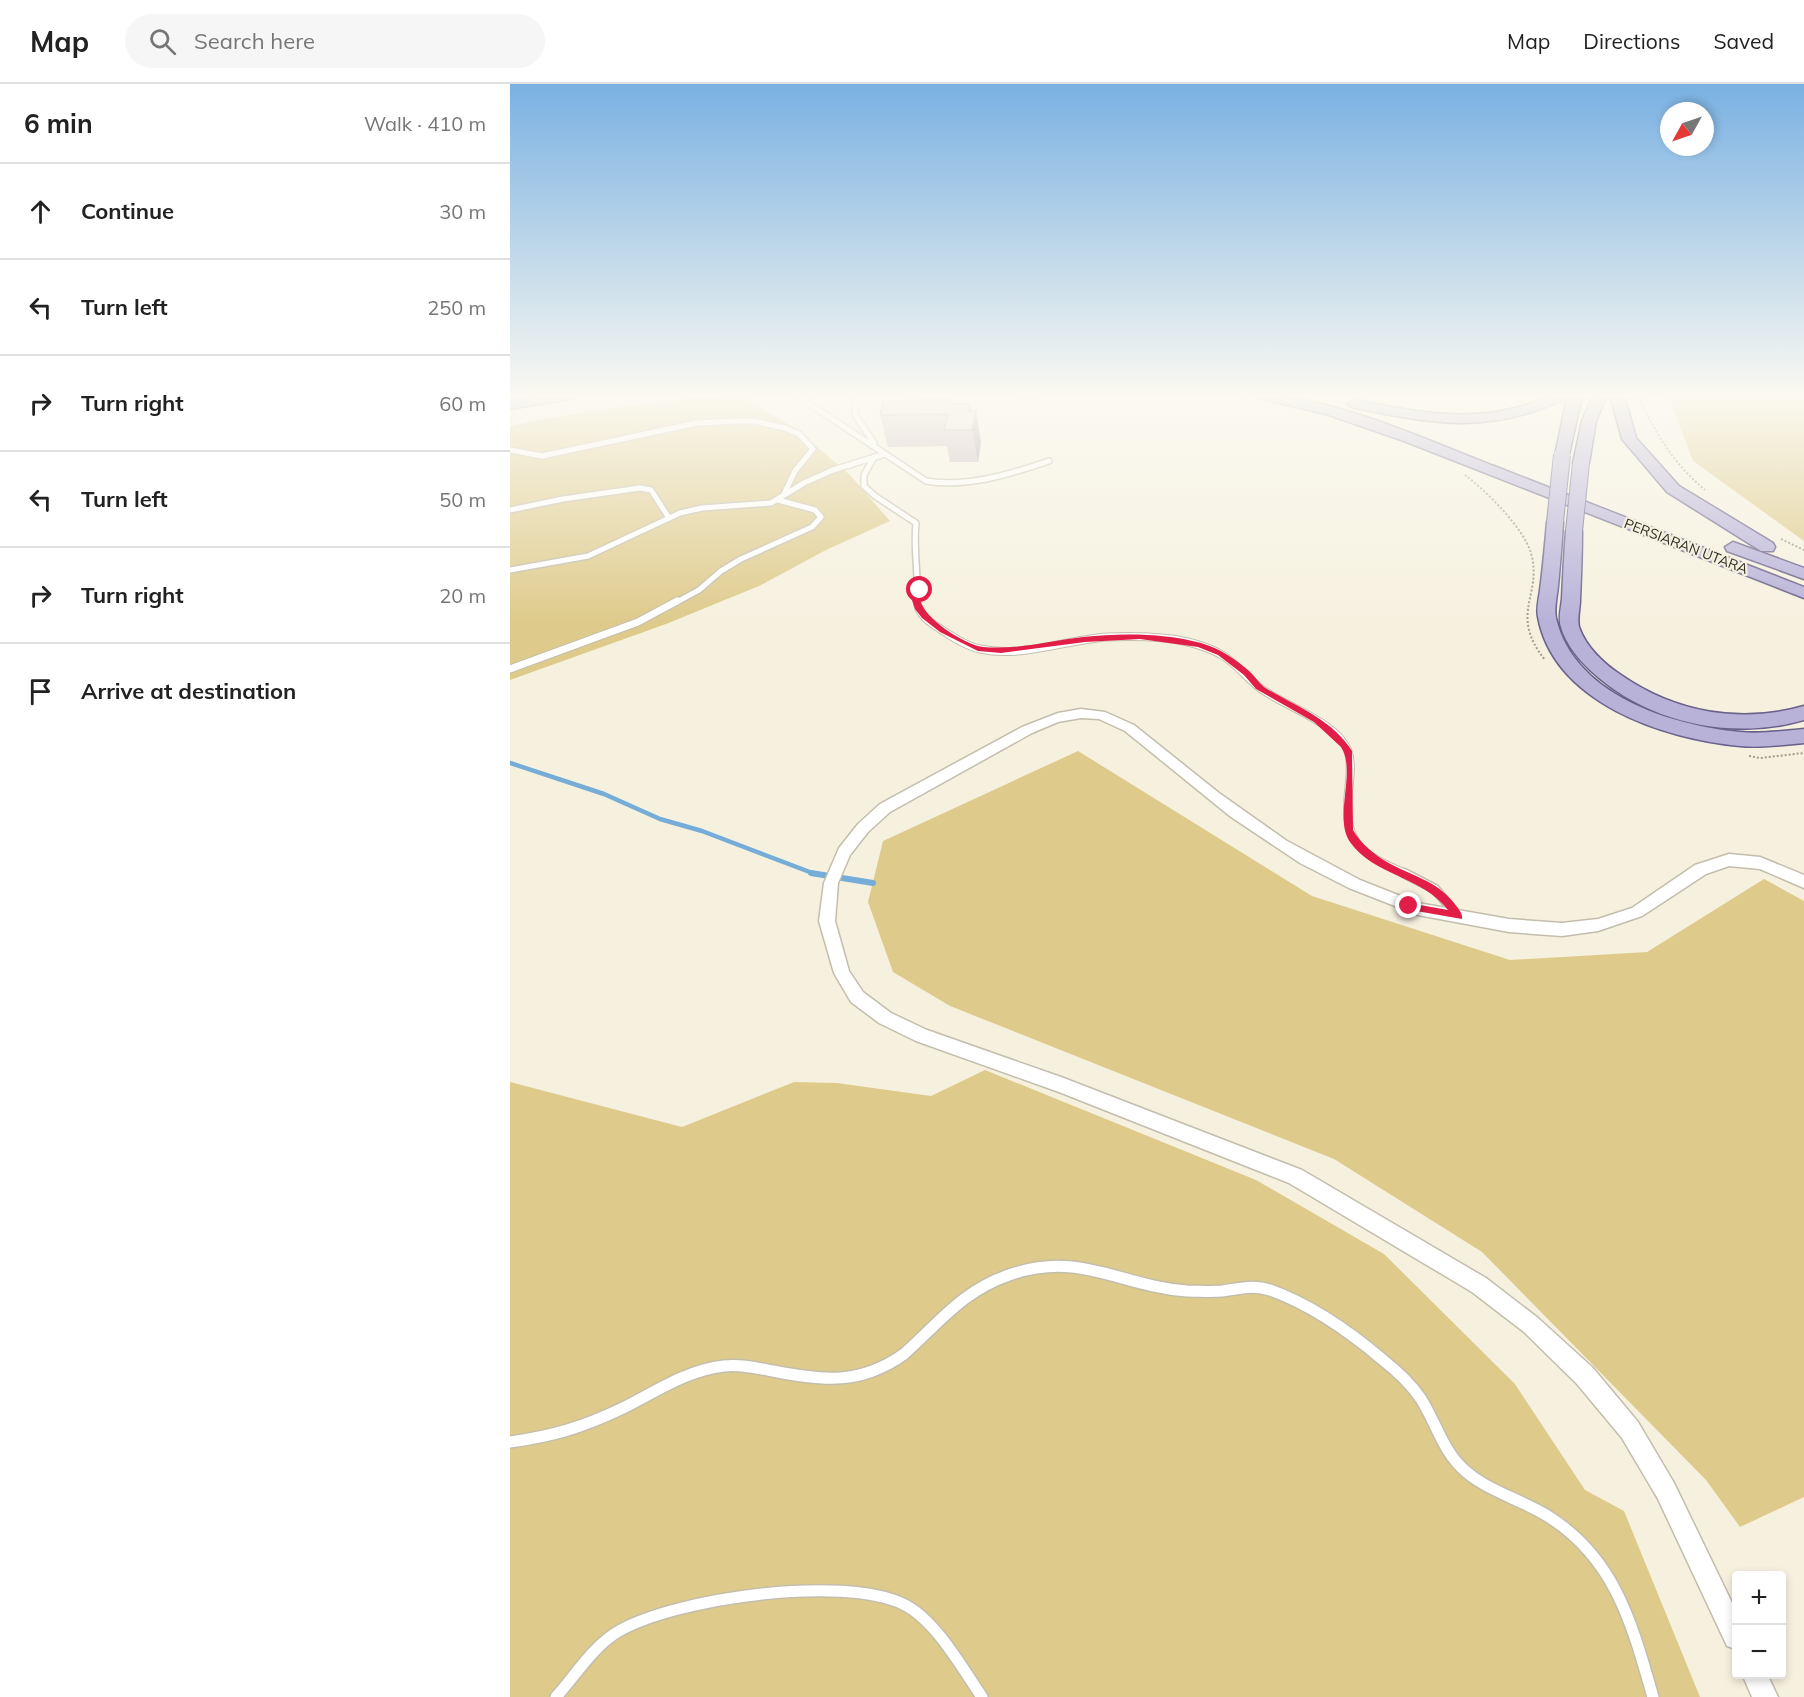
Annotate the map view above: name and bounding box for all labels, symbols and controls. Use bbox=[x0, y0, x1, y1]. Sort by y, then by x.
search box bbox=[125, 14, 545, 68]
text: Map bbox=[30, 24, 89, 59]
icon: search bbox=[146, 25, 179, 58]
text: Search here bbox=[194, 27, 315, 55]
text: Map bbox=[1507, 28, 1550, 54]
text: Directions bbox=[1583, 28, 1680, 54]
text: Saved bbox=[1713, 28, 1774, 54]
north arrow bbox=[1660, 102, 1714, 156]
text: 6 min bbox=[24, 107, 93, 140]
text: Walk · 410 m bbox=[364, 111, 486, 136]
icon: ahead bbox=[24, 195, 57, 228]
text: Continue bbox=[81, 197, 174, 225]
text: 30 m bbox=[439, 199, 486, 224]
icon: left bbox=[24, 291, 57, 324]
text: Turn left bbox=[81, 293, 168, 321]
text: 250 m bbox=[427, 295, 486, 320]
icon: right bbox=[24, 387, 57, 420]
text: Turn right bbox=[81, 389, 184, 417]
text: 60 m bbox=[439, 391, 486, 416]
icon: left bbox=[24, 483, 57, 516]
text: Turn left bbox=[81, 485, 168, 513]
text: 50 m bbox=[439, 487, 486, 512]
street label: PERSIARAN UTARA bbox=[1621, 514, 1751, 578]
route start bbox=[906, 576, 932, 602]
icon: right bbox=[24, 579, 57, 612]
text: Turn right bbox=[81, 581, 184, 609]
text: 20 m bbox=[439, 583, 486, 608]
icon: arrive bbox=[24, 675, 57, 708]
text: Arrive at destination bbox=[81, 677, 296, 705]
route end bbox=[1395, 892, 1421, 918]
map controls bbox=[1732, 1571, 1786, 1679]
button: + bbox=[1732, 1571, 1786, 1625]
button: − bbox=[1732, 1625, 1786, 1679]

